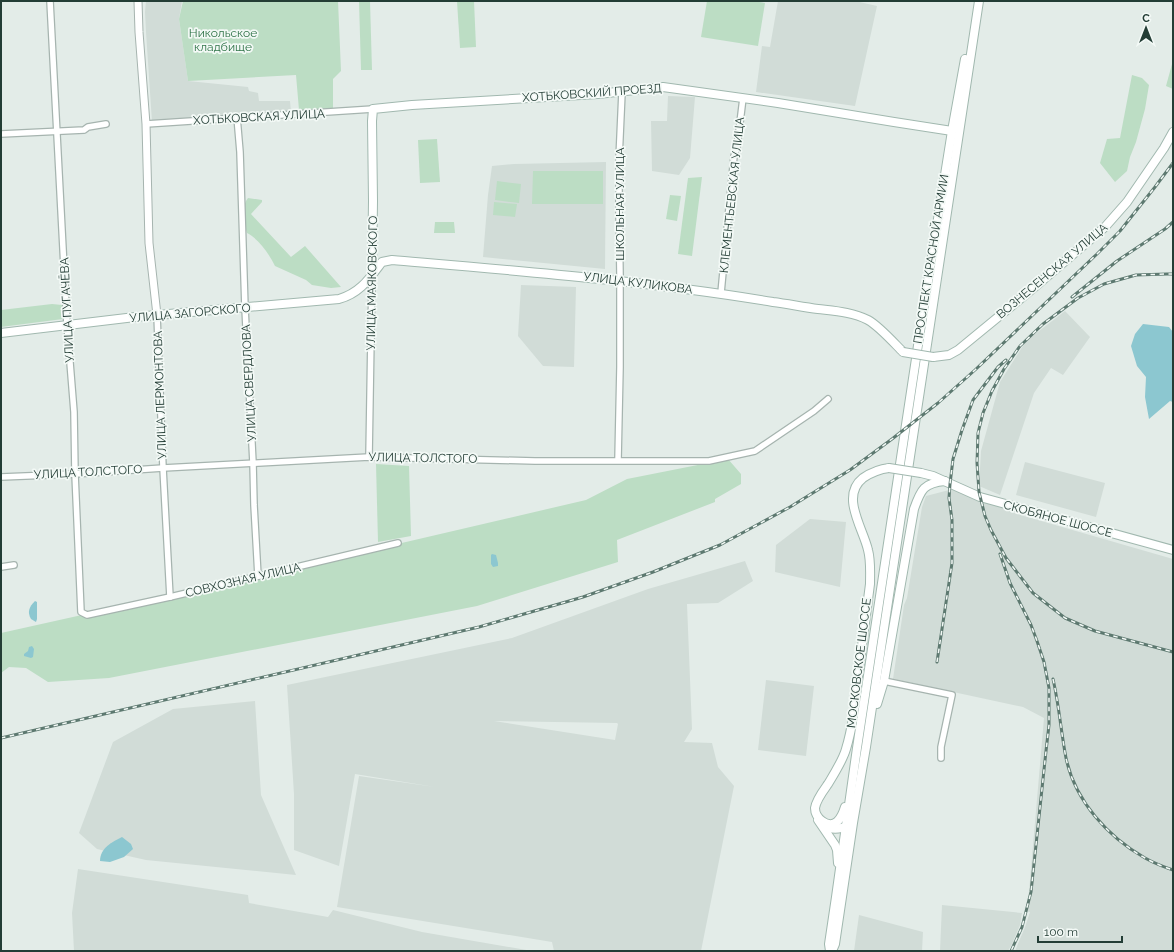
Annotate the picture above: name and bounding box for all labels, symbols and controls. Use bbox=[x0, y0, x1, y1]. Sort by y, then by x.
north arrow bbox=[1126, 8, 1166, 48]
text: С bbox=[1142, 12, 1150, 25]
park label: Никольское кладбище bbox=[189, 26, 257, 54]
street label: ХОТЬКОВСКИЙ ПРОЕЗД bbox=[522, 81, 662, 105]
street label: ХОТЬКОВСКАЯ УЛИЦА bbox=[193, 107, 325, 127]
street label: КЛЕМЕНТЬЕВСКАЯ УЛИЦА bbox=[717, 116, 747, 274]
street label: ШКОЛЬНАЯ УЛИЦА bbox=[613, 147, 627, 261]
street label: ПРОСПЕКТ КРАСНОЙ АРМИИ bbox=[911, 173, 951, 345]
street label: УЛИЦА МАЯКОВСКОГО bbox=[364, 215, 380, 351]
street label: ВОЗНЕСЕНСКАЯ УЛИЦА bbox=[994, 220, 1110, 322]
street label: УЛИЦА ПУГАЧЁВА bbox=[57, 257, 77, 363]
street label: УЛИЦА КУЛИКОВА bbox=[583, 269, 693, 297]
street label: УЛИЦА ЗАГОРСКОГО bbox=[129, 301, 251, 325]
street label: УЛИЦА СВЕРДЛОВА bbox=[239, 324, 259, 442]
street label: УЛИЦА ЛЕРМОНТОВА bbox=[151, 330, 169, 460]
street label: УЛИЦА ТОЛСТОГО bbox=[369, 450, 477, 466]
street label: УЛИЦА ТОЛСТОГО bbox=[33, 462, 143, 482]
street label: СКОБЯНОЕ ШОССЕ bbox=[1002, 498, 1114, 540]
street label: СОВХОЗНАЯ УЛИЦА bbox=[184, 560, 302, 600]
street label: МОСКОВСКОЕ ШОССЕ bbox=[844, 597, 874, 729]
scale bar bbox=[1038, 918, 1122, 944]
text: 100 m bbox=[1044, 925, 1078, 939]

